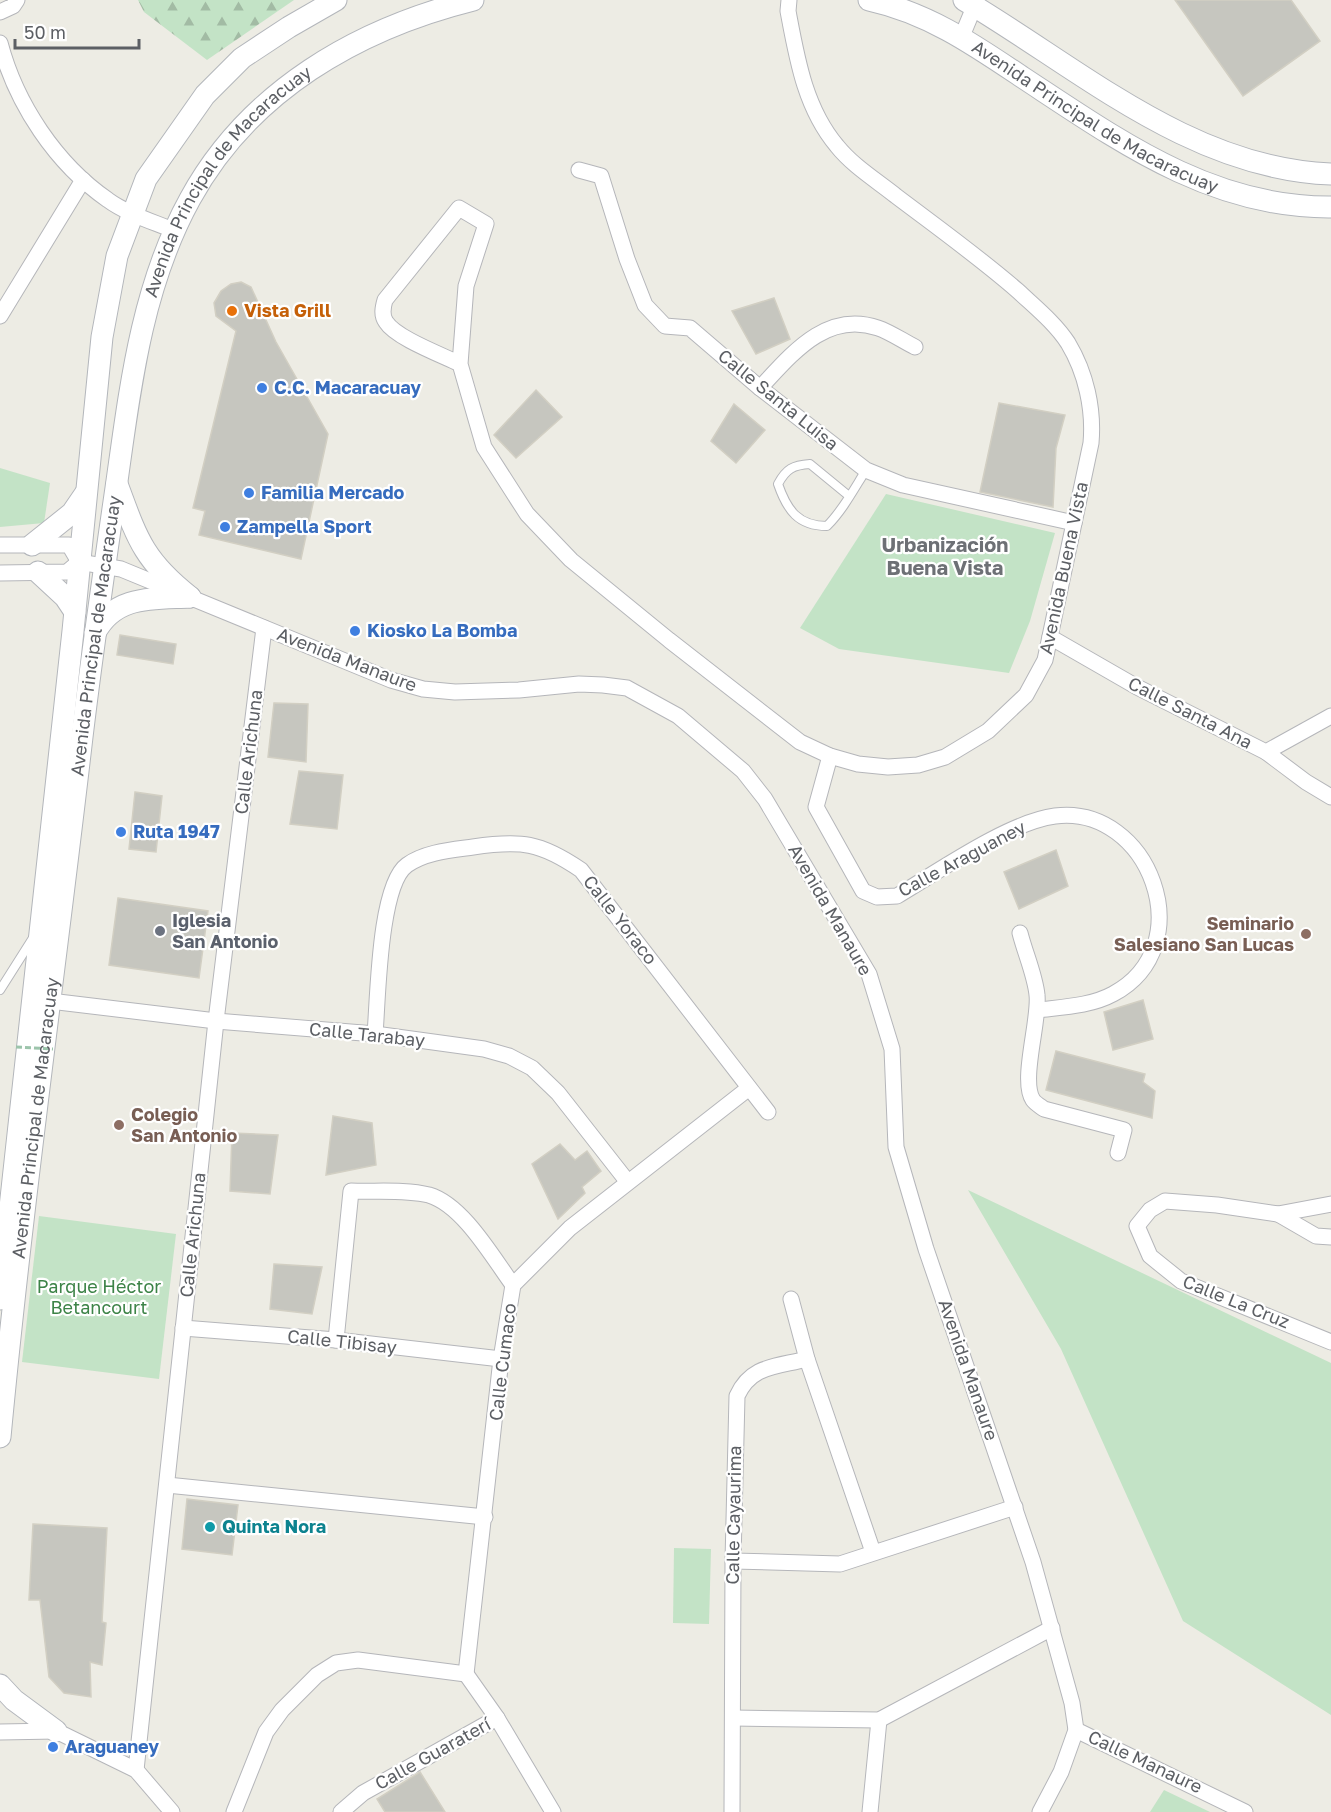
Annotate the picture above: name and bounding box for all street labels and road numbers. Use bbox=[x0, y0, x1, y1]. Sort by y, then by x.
street label: Avenida Principal de Macaracuay bbox=[968, 35, 1222, 197]
street label: Avenida Principal de Macaracuay bbox=[139, 60, 315, 300]
street label: Calle Santa Luisa bbox=[714, 344, 843, 454]
street label: Avenida Buena Vista bbox=[1034, 480, 1092, 656]
street label: Avenida Principal de Macaracuay bbox=[66, 494, 125, 777]
street label: Avenida Manaure bbox=[274, 622, 420, 696]
street label: Calle Santa Ana bbox=[1125, 671, 1256, 753]
street label: Calle Arichuna bbox=[229, 688, 267, 816]
street label: Calle Araguaney bbox=[894, 815, 1029, 901]
street label: Avenida Manaure bbox=[784, 840, 877, 979]
street label: Calle Yoraco bbox=[579, 870, 662, 968]
street label: Avenida Principal de Macaracuay bbox=[7, 976, 63, 1260]
street label: Calle Tarabay bbox=[308, 1017, 426, 1051]
street label: Calle Arichuna bbox=[175, 1171, 210, 1299]
street label: Calle La Cruz bbox=[1180, 1270, 1293, 1332]
street label: Avenida Manaure bbox=[934, 1296, 1003, 1443]
street label: Calle Cumaco bbox=[484, 1302, 520, 1422]
street label: Calle Tibisay bbox=[286, 1324, 398, 1358]
street label: Calle Cayaurima bbox=[721, 1445, 745, 1585]
street label: Calle Guaraterí bbox=[371, 1712, 495, 1794]
street label: Calle Manaure bbox=[1085, 1725, 1206, 1797]

